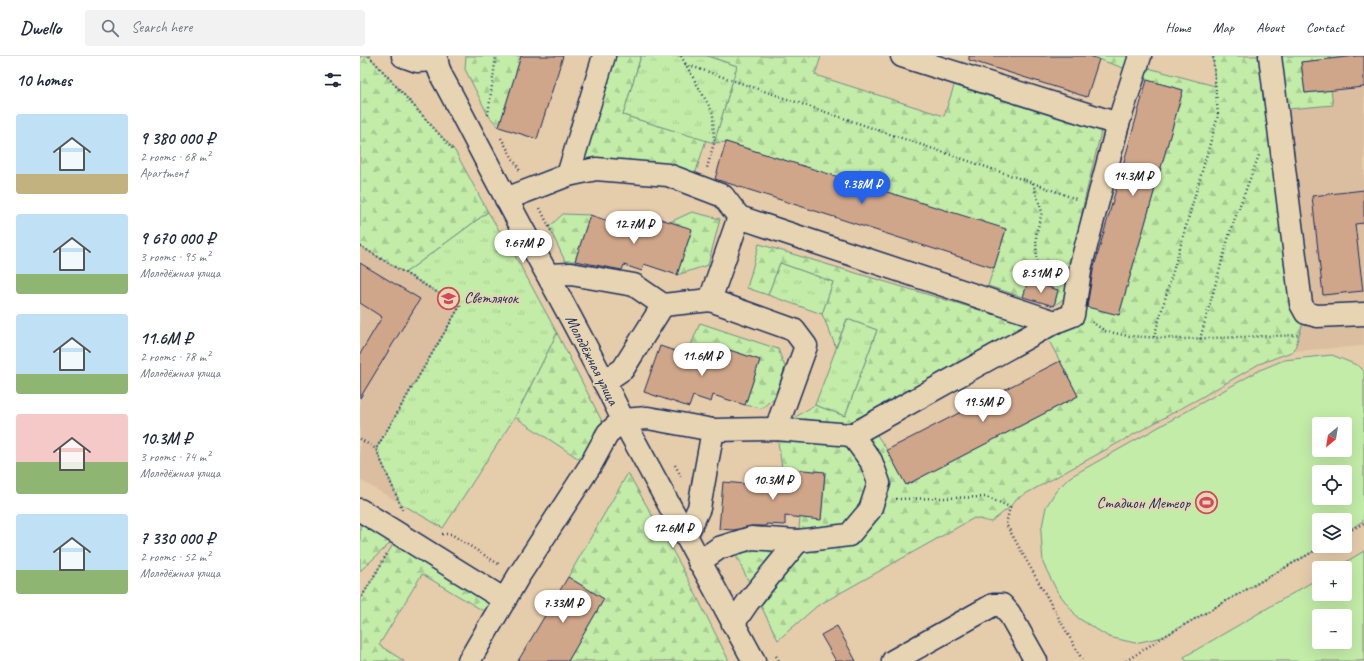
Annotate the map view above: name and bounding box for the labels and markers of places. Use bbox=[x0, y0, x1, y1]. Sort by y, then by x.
pin: 14.3M ₽ bbox=[1096, 163, 1170, 197]
pin: 9.38M ₽ bbox=[825, 171, 899, 205]
pin: 12.7M ₽ bbox=[597, 211, 671, 245]
pin: 9.67M ₽ bbox=[486, 230, 560, 264]
pin: 8.51M ₽ bbox=[1004, 260, 1078, 294]
school or university icon: Светлячок bbox=[436, 285, 462, 311]
place label: Светлячок bbox=[464, 288, 519, 308]
pin: 11.6M ₽ bbox=[665, 343, 739, 377]
pin: 19.5M ₽ bbox=[946, 389, 1020, 423]
pin: 10.3M ₽ bbox=[736, 467, 810, 501]
sports icon: Стадион Метеор bbox=[1193, 490, 1219, 516]
place label: Стадион Метеор bbox=[1097, 493, 1191, 513]
pin: 12.6M ₽ bbox=[636, 515, 710, 549]
pin: 7.33M ₽ bbox=[526, 590, 600, 624]

